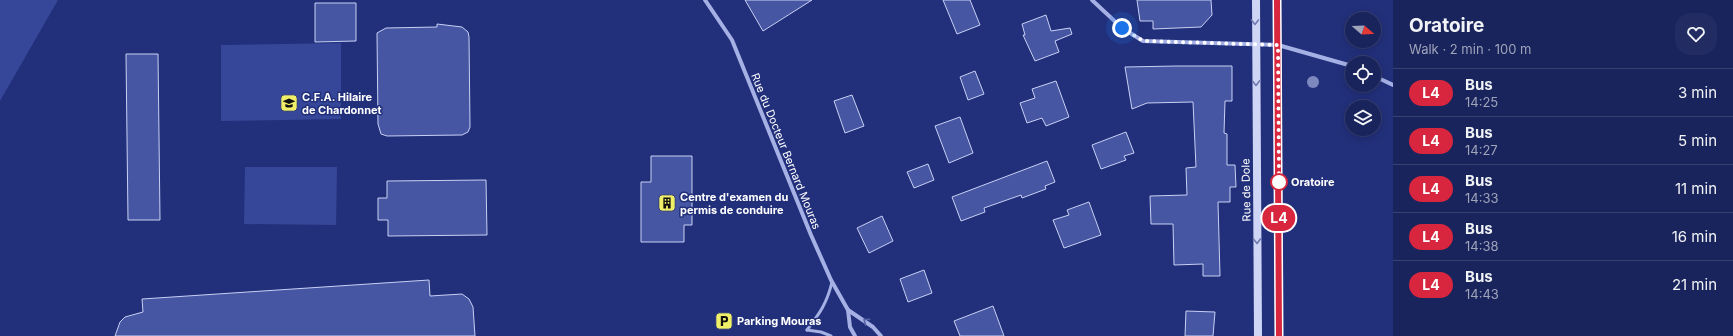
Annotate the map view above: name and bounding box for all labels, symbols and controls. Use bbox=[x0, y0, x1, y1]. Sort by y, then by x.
north arrow bbox=[1345, 12, 1381, 48]
map controls bbox=[1345, 12, 1381, 136]
button: heart bbox=[1675, 13, 1717, 55]
text: Oratoire bbox=[1409, 14, 1484, 37]
your location bbox=[1112, 18, 1132, 38]
one-way arrow bbox=[1251, 19, 1260, 25]
text: Walk · 2 min · 100 m bbox=[1409, 41, 1531, 57]
button: locate bbox=[1345, 56, 1381, 92]
street label: Rue du Docteur Bernard Mouras bbox=[748, 71, 824, 231]
text: Bus bbox=[1465, 75, 1493, 94]
one-way arrow bbox=[1252, 80, 1260, 86]
text: 3 min bbox=[1678, 83, 1717, 102]
text: L4 bbox=[1422, 84, 1440, 101]
place label: C.F.A. Hilaire de Chardonnet bbox=[302, 90, 382, 117]
school or university icon: C.F.A. Hilaire de Chardonnet bbox=[279, 93, 299, 113]
text: 14:25 bbox=[1465, 94, 1498, 110]
button: layers bbox=[1345, 100, 1381, 136]
text: Bus bbox=[1465, 123, 1493, 142]
text: 5 min bbox=[1678, 131, 1717, 150]
text: L4 bbox=[1422, 132, 1440, 149]
text: 14:27 bbox=[1465, 142, 1498, 158]
street label: Rue de Dole bbox=[1238, 158, 1254, 222]
text: Bus bbox=[1465, 171, 1493, 190]
marker: Oratoire bbox=[1270, 173, 1288, 191]
place label: Oratoire bbox=[1291, 175, 1335, 189]
text: 11 min bbox=[1675, 179, 1717, 198]
text: L4 bbox=[1422, 180, 1440, 197]
place label: Centre d'examen du permis de conduire bbox=[680, 190, 788, 217]
text: 14:33 bbox=[1465, 190, 1499, 206]
building icon: Centre d'examen du permis de conduire bbox=[657, 193, 677, 213]
line badge: L4 bbox=[1261, 205, 1297, 231]
text: L4 bbox=[1270, 209, 1288, 226]
text: Bus bbox=[1465, 219, 1493, 238]
text: 16 min bbox=[1672, 227, 1717, 246]
text: L4 bbox=[1422, 228, 1440, 245]
one-way arrow bbox=[1253, 238, 1261, 244]
text: 14:38 bbox=[1465, 238, 1499, 254]
text: Bus bbox=[1465, 267, 1493, 286]
text: 21 min bbox=[1672, 275, 1717, 294]
text: L4 bbox=[1422, 276, 1440, 293]
text: 14:43 bbox=[1465, 286, 1499, 302]
parking icon: Parking Mouras bbox=[714, 311, 734, 331]
place label: Parking Mouras bbox=[737, 314, 822, 328]
one-way arrow bbox=[863, 319, 870, 326]

